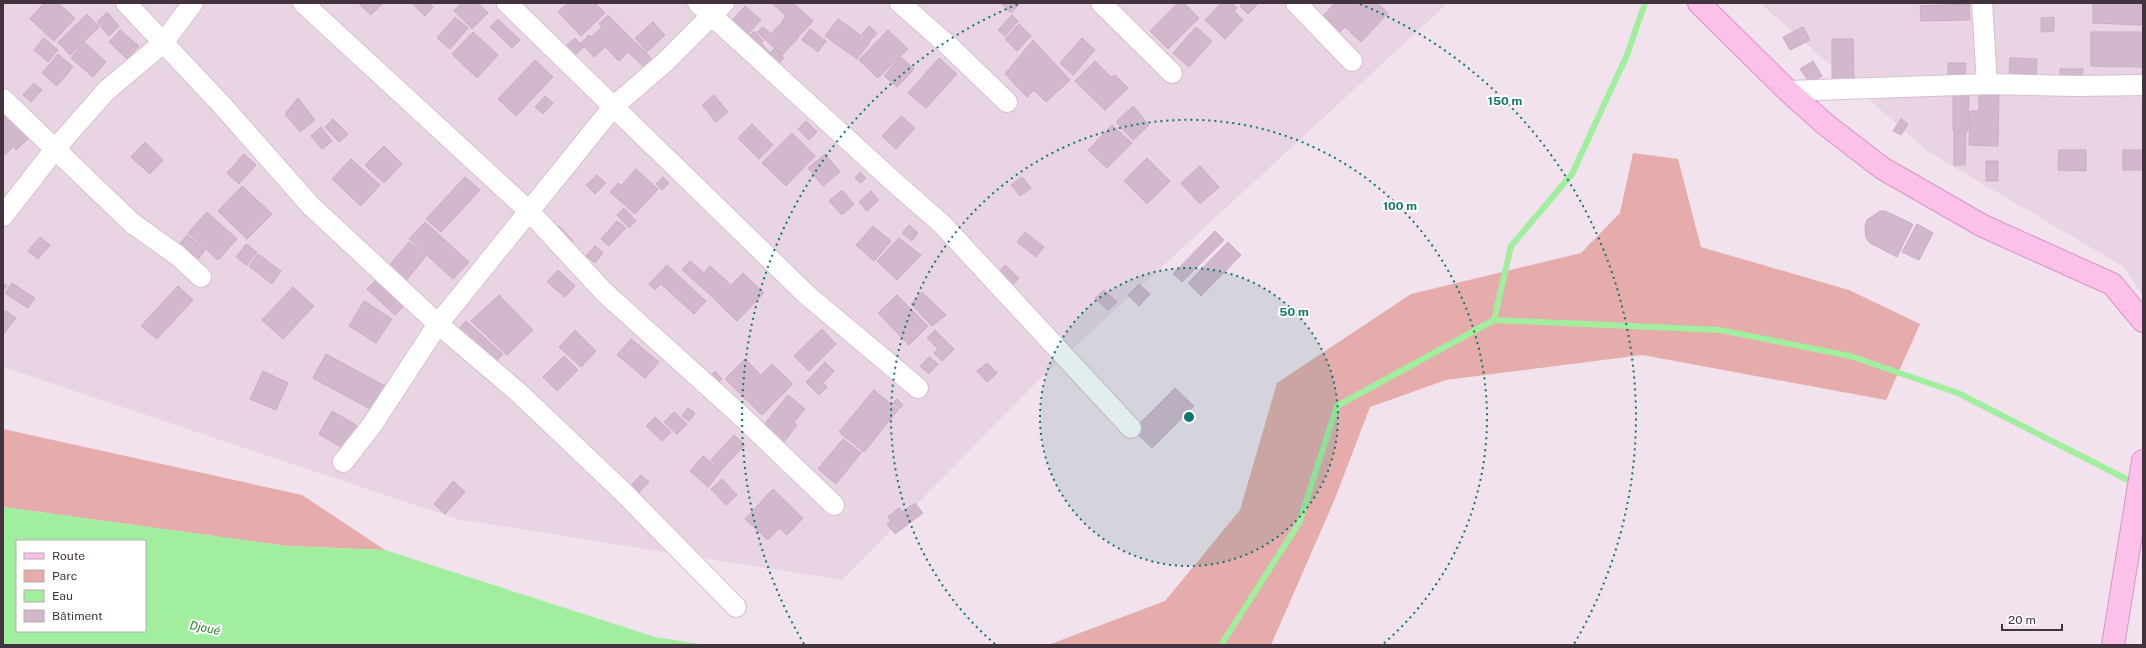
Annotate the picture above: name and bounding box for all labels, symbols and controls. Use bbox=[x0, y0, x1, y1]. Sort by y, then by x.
text: 150 m bbox=[1488, 94, 1522, 108]
text: 100 m bbox=[1383, 199, 1417, 213]
text: 50 m bbox=[1279, 305, 1309, 319]
centre of rings bbox=[1182, 410, 1196, 424]
legend bbox=[16, 540, 146, 632]
text: Route bbox=[52, 549, 85, 563]
text: Parc bbox=[52, 569, 77, 583]
text: Eau bbox=[52, 589, 73, 603]
scale bar bbox=[2002, 606, 2062, 632]
text: Bâtiment bbox=[52, 609, 103, 623]
text: 20 m bbox=[2008, 613, 2036, 627]
water label: Djoué bbox=[188, 618, 222, 638]

